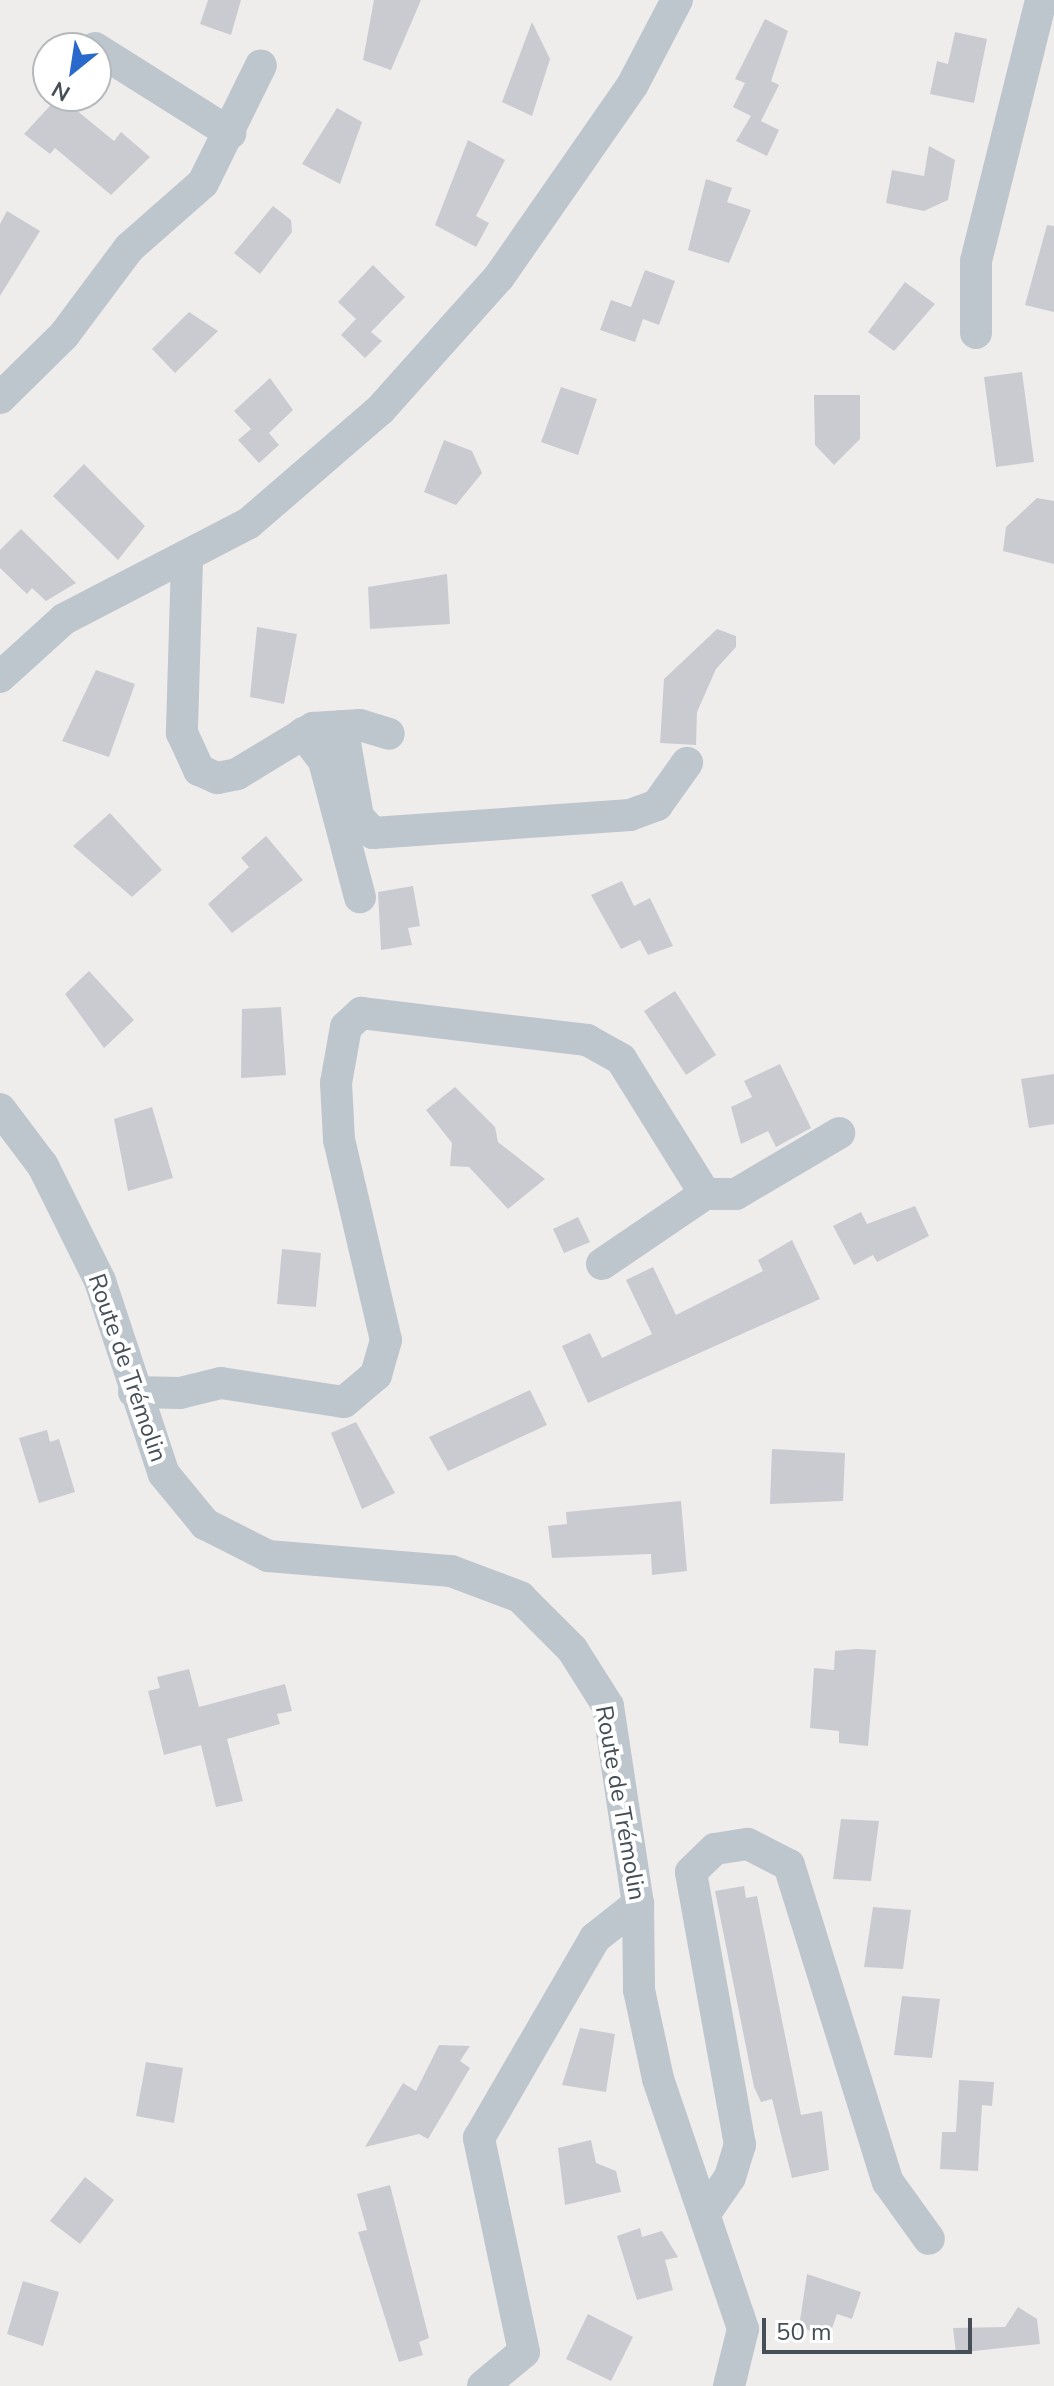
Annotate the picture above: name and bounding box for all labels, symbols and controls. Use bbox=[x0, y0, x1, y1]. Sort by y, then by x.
north arrow bbox=[32, 32, 112, 112]
text: N bbox=[46, 74, 76, 108]
street label: Route de Trémolin bbox=[81, 1270, 173, 1466]
street label: Route de Trémolin bbox=[589, 1704, 651, 1902]
scale bar bbox=[766, 2302, 976, 2352]
text: 50 m bbox=[776, 2316, 832, 2348]

